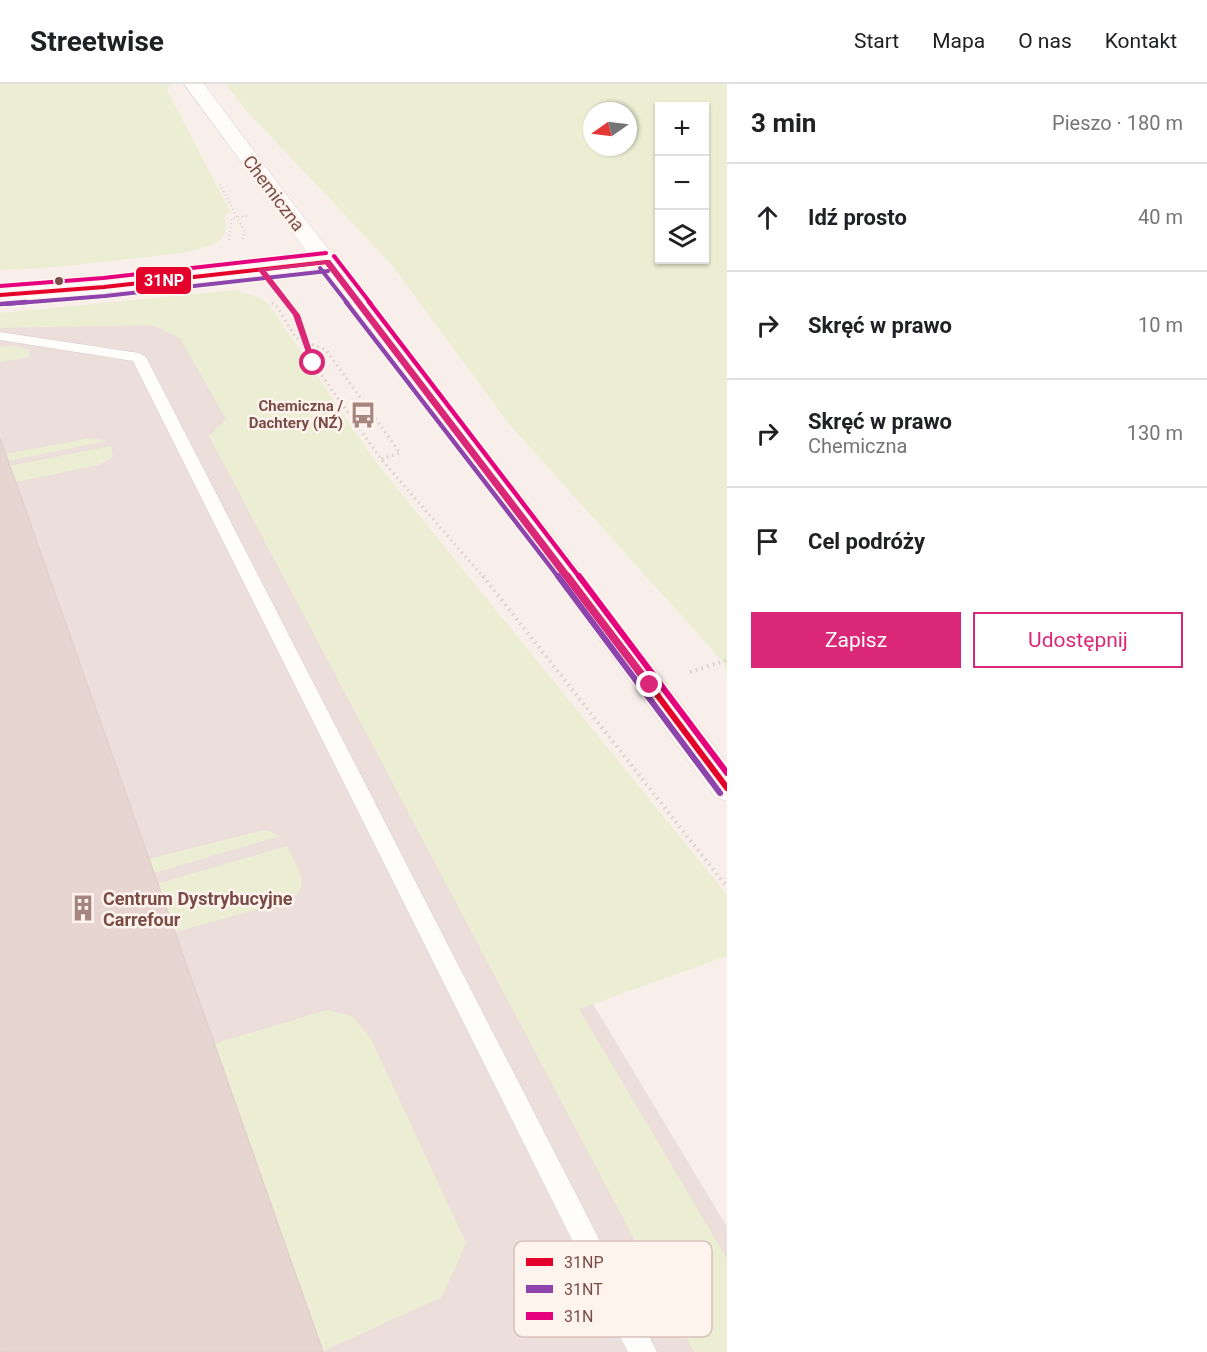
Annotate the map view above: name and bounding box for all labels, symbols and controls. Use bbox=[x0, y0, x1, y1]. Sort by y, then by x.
text: Streetwise bbox=[30, 25, 164, 58]
text: Start bbox=[854, 29, 899, 53]
text: Mapa bbox=[932, 29, 985, 53]
text: O nas bbox=[1018, 29, 1072, 53]
text: Kontakt bbox=[1105, 29, 1177, 53]
north arrow bbox=[583, 102, 637, 156]
map controls bbox=[655, 102, 709, 264]
button: + bbox=[655, 102, 709, 156]
text: 3 min bbox=[751, 108, 816, 138]
text: Pieszo · 180 m bbox=[1052, 111, 1183, 135]
street label: Chemiczna bbox=[239, 151, 309, 235]
button: − bbox=[655, 156, 709, 210]
icon: ahead bbox=[751, 201, 784, 234]
text: Idź prosto bbox=[808, 205, 907, 230]
text: 40 m bbox=[1138, 205, 1183, 229]
button: layers bbox=[655, 210, 709, 264]
line badge: 31NP bbox=[135, 266, 192, 295]
text: 31NP bbox=[144, 271, 184, 290]
unlabelled marker bbox=[53, 275, 65, 287]
icon: right bbox=[751, 309, 784, 342]
text: Skręć w prawo bbox=[808, 313, 952, 338]
text: 10 m bbox=[1138, 313, 1183, 337]
route start bbox=[299, 349, 325, 375]
place label: Chemiczna / Dachtery (NŹ) bbox=[249, 397, 343, 432]
bus stop icon: Chemiczna / Dachtery (NŹ) bbox=[348, 400, 378, 430]
text: Skręć w prawo bbox=[808, 409, 952, 434]
icon: right bbox=[751, 417, 784, 450]
text: 130 m bbox=[1127, 421, 1183, 445]
text: Chemiczna bbox=[808, 434, 907, 458]
icon: arrive bbox=[751, 525, 784, 558]
text: Cel podróży bbox=[808, 529, 925, 554]
button: Zapisz bbox=[751, 612, 961, 668]
button: Udostępnij bbox=[973, 612, 1183, 668]
route end bbox=[636, 671, 662, 697]
place label: Centrum Dystrybucyjne Carrefour bbox=[103, 888, 293, 930]
building icon: Centrum Dystrybucyjne Carrefour bbox=[68, 893, 98, 923]
legend bbox=[514, 1241, 712, 1337]
text: 31NP bbox=[564, 1253, 604, 1272]
text: 31NT bbox=[564, 1280, 603, 1299]
text: 31N bbox=[564, 1307, 593, 1326]

